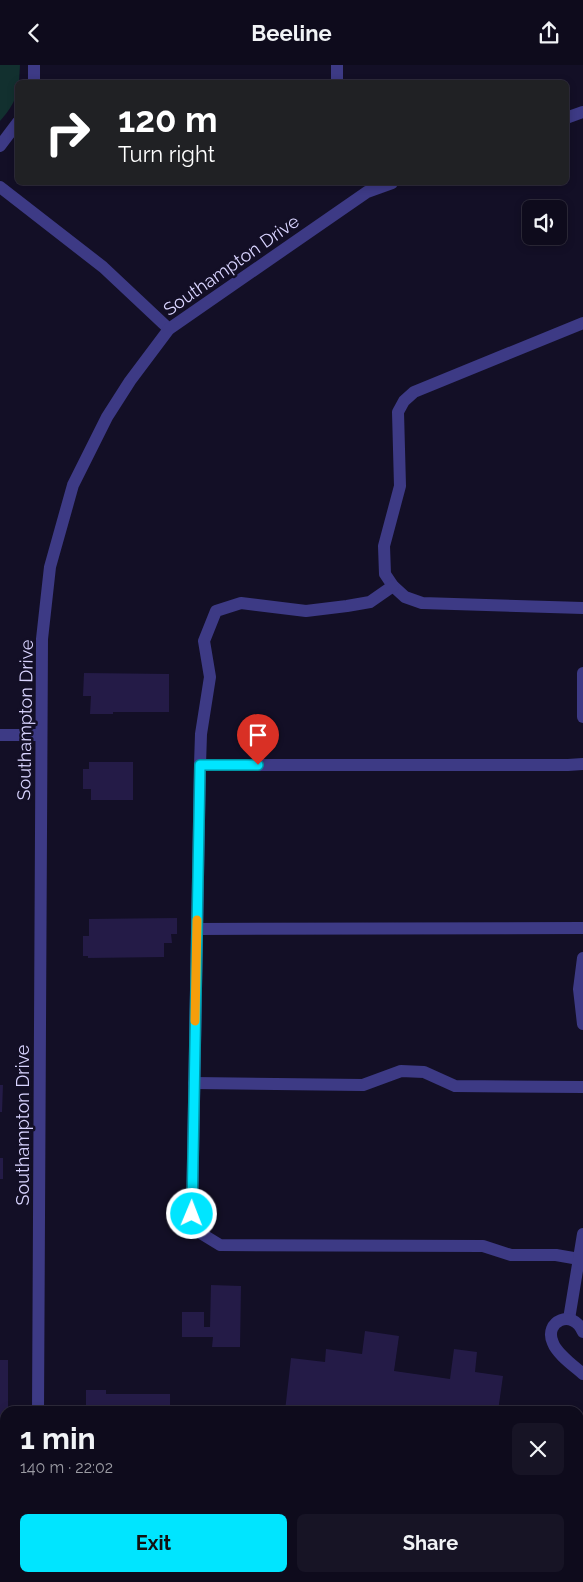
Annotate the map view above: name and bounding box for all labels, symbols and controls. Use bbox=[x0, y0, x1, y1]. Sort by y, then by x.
icon: back bbox=[20, 19, 48, 47]
icon: share bbox=[535, 19, 563, 47]
text: Beeline bbox=[251, 20, 332, 46]
text: 120 m bbox=[118, 99, 218, 140]
icon: right bbox=[35, 100, 100, 165]
text: Turn right bbox=[118, 141, 215, 167]
map controls bbox=[522, 200, 567, 245]
button: sound bbox=[522, 200, 567, 245]
street label: Southampton Drive bbox=[159, 210, 303, 320]
street label: Southampton Drive bbox=[13, 639, 37, 801]
pin bbox=[237, 714, 279, 765]
icon: arrive bbox=[244, 721, 272, 749]
street label: Southampton Drive bbox=[12, 1044, 33, 1205]
position arrow bbox=[165, 1187, 217, 1239]
text: 1 min bbox=[20, 1421, 96, 1456]
button: close bbox=[512, 1423, 564, 1475]
text: 140 m · 22:02 bbox=[20, 1458, 113, 1477]
button: Exit bbox=[20, 1514, 287, 1572]
button: Share bbox=[297, 1514, 564, 1572]

